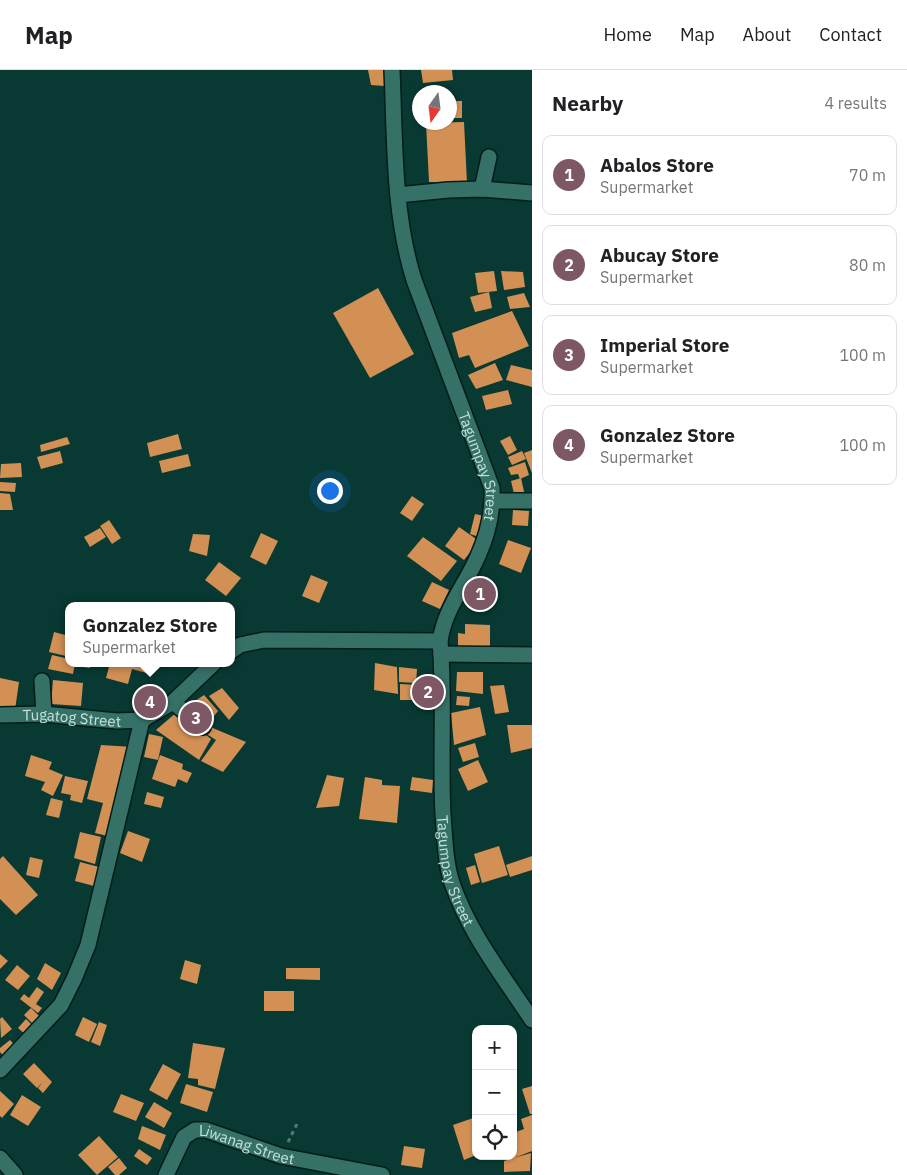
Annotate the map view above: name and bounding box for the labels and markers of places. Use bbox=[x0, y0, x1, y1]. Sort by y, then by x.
pin: 1 bbox=[464, 575, 496, 613]
pin: 2 bbox=[412, 673, 444, 711]
pin: 4 bbox=[134, 683, 166, 721]
pin: 3 bbox=[180, 699, 212, 737]

